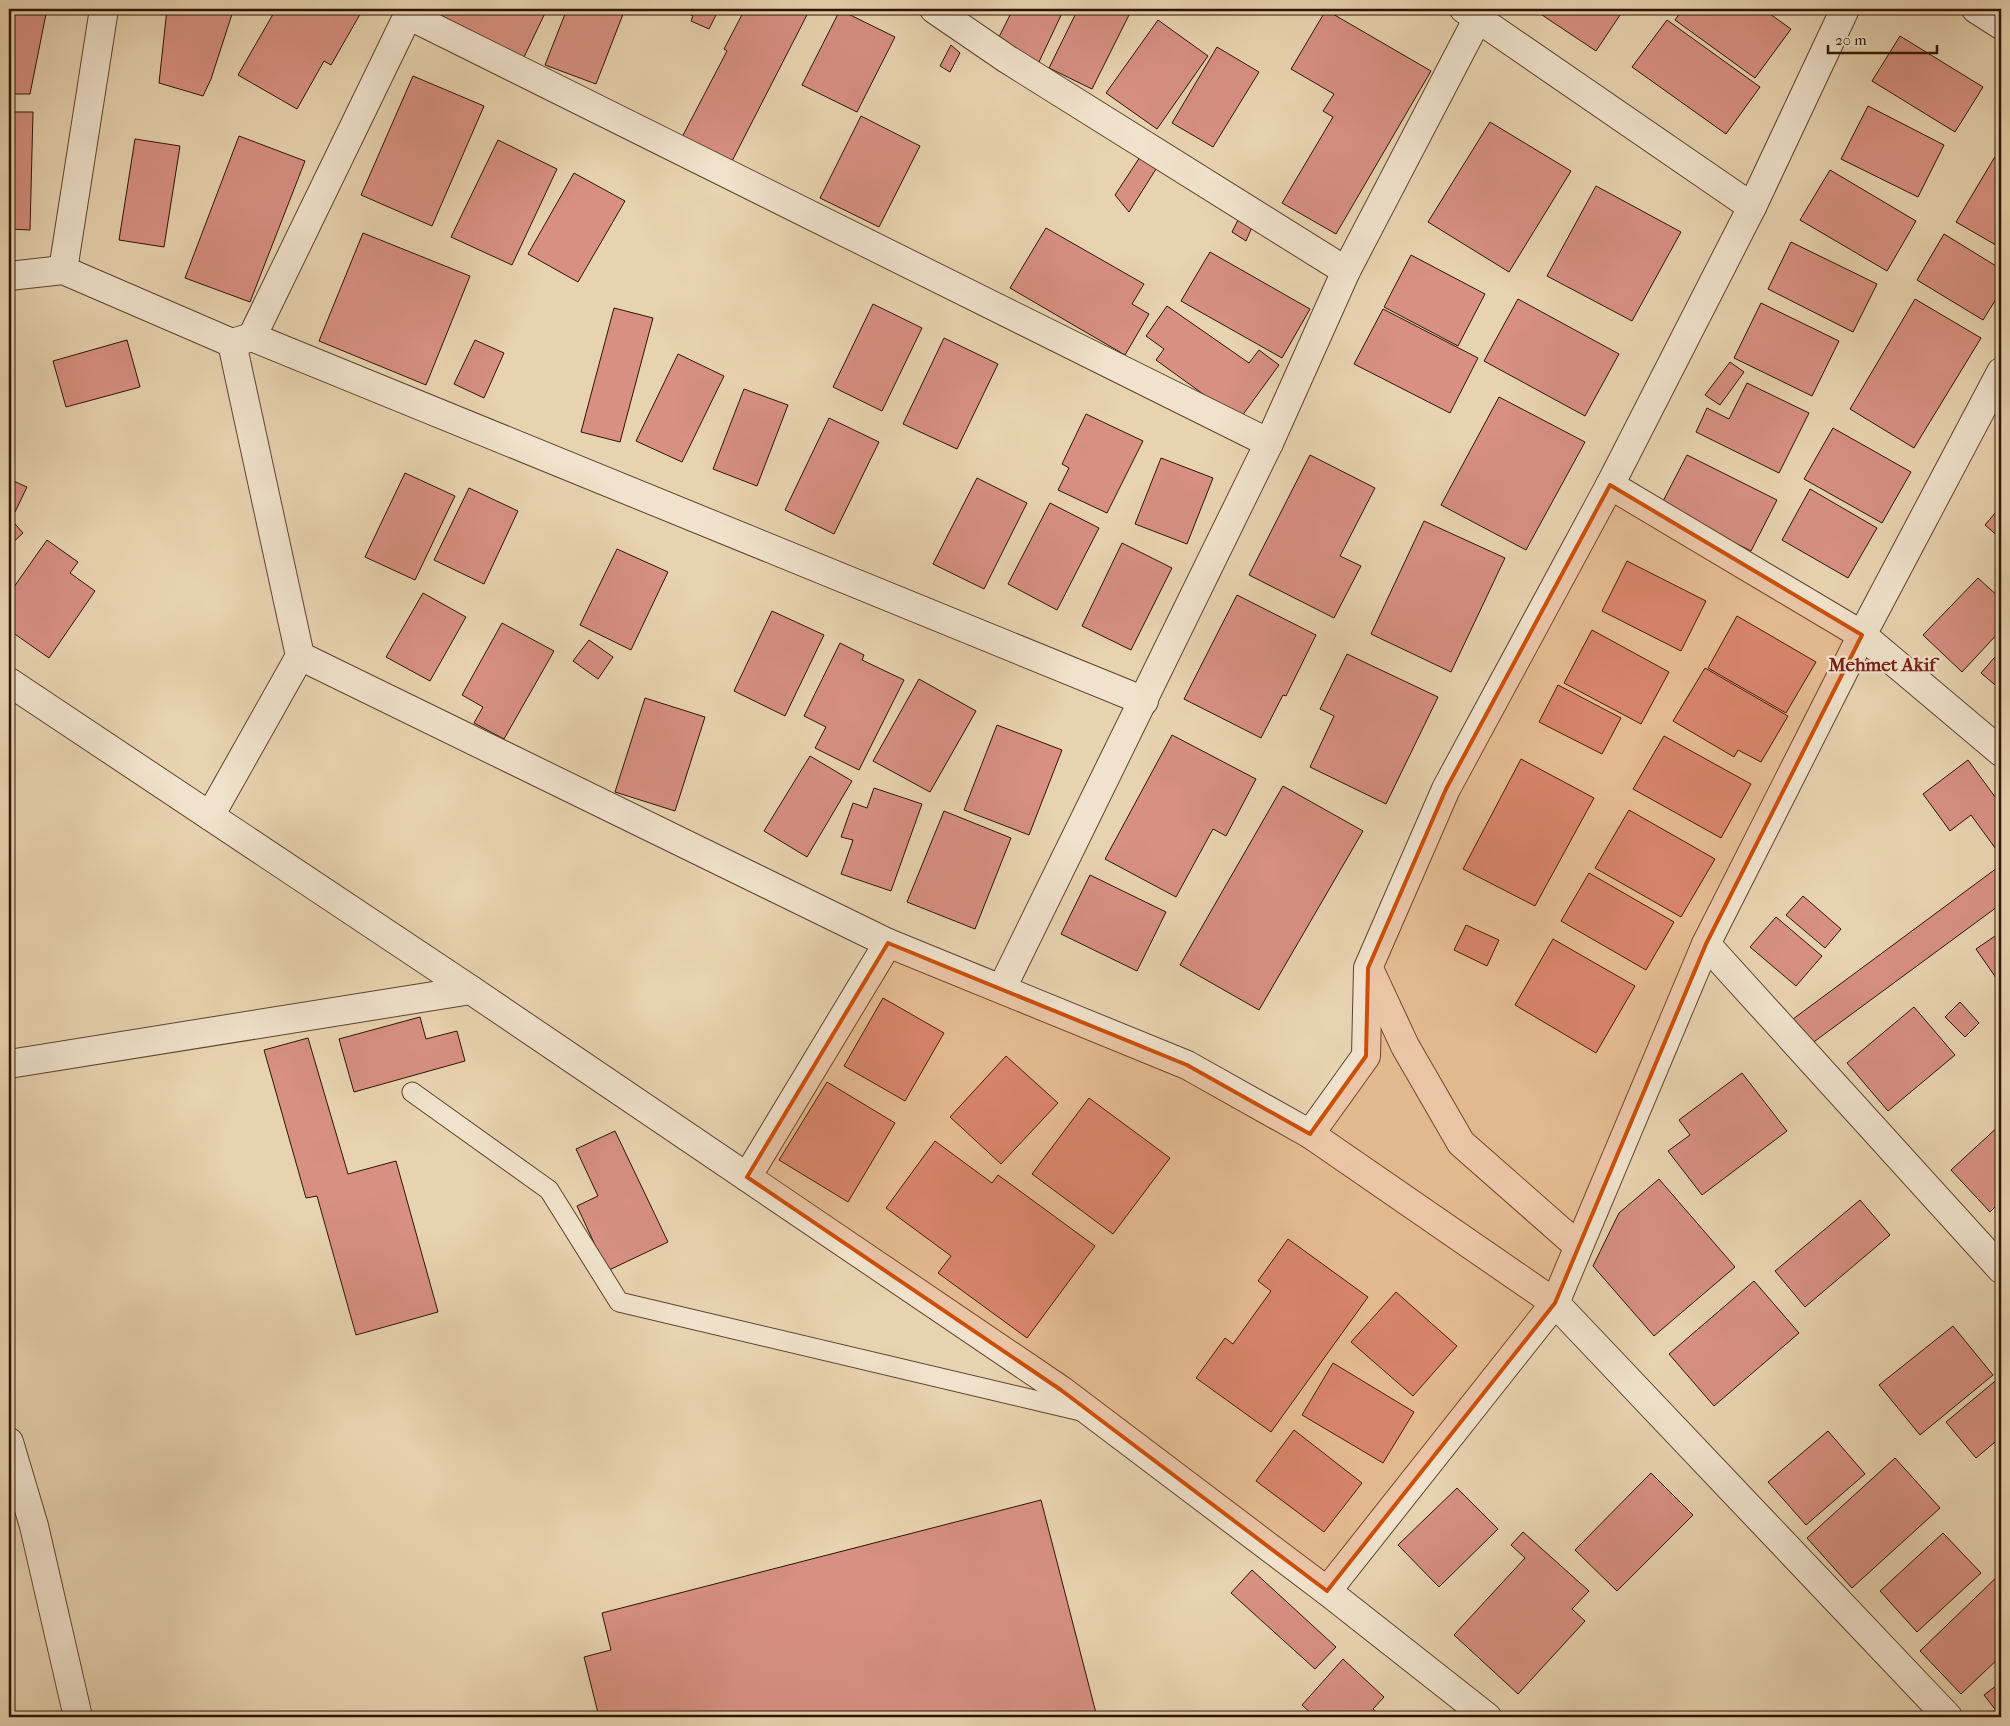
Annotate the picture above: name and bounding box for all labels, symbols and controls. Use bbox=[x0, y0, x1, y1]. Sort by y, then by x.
scale bar bbox=[1828, 22, 1936, 54]
text: 20 m bbox=[1835, 31, 1867, 49]
district label: Mehmet Akif bbox=[1827, 654, 1940, 676]

